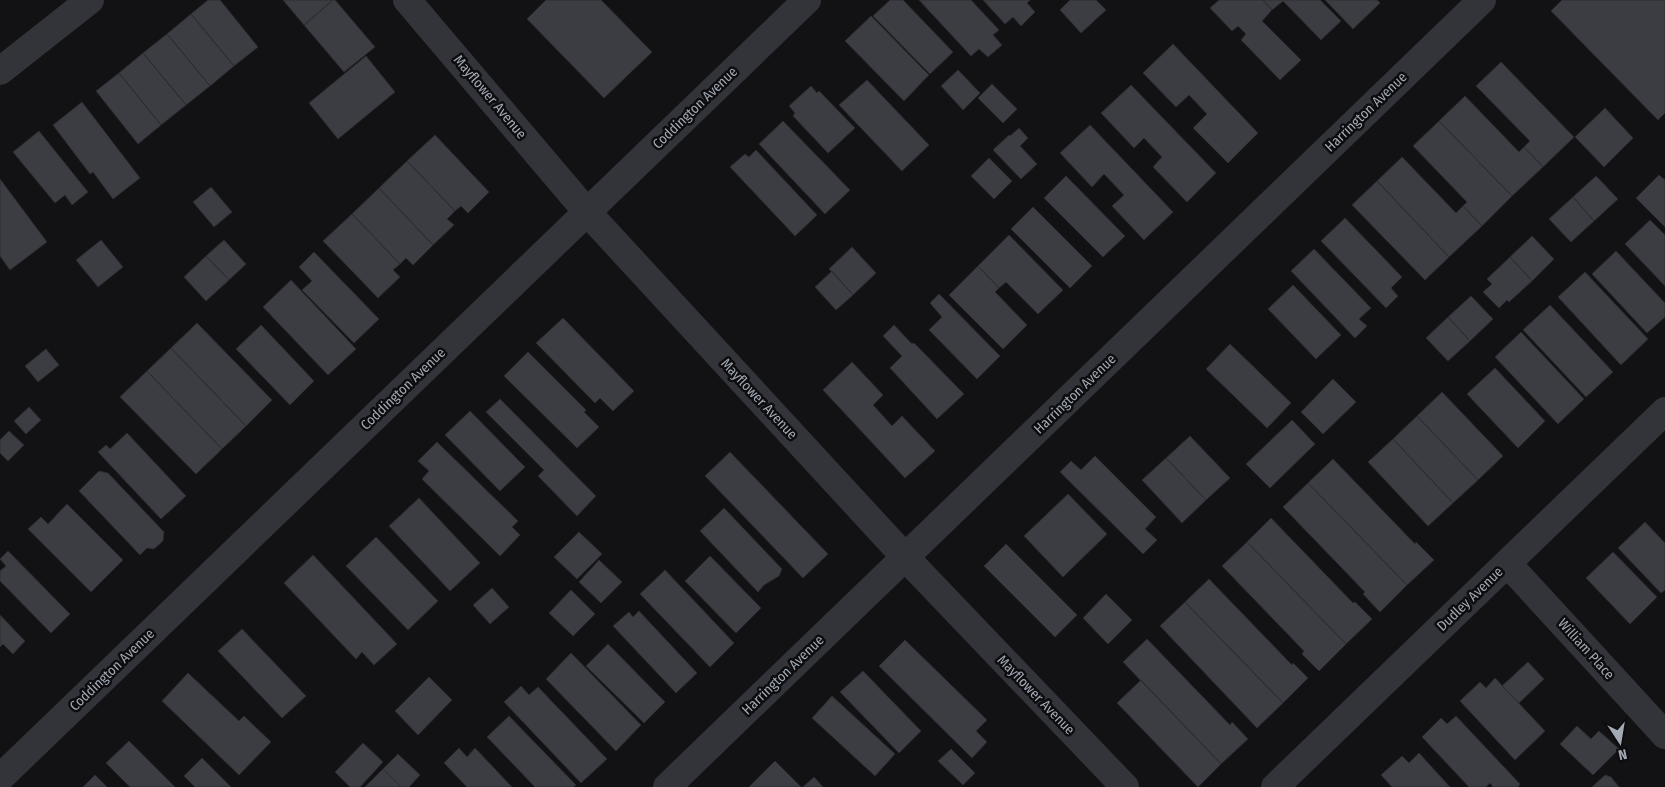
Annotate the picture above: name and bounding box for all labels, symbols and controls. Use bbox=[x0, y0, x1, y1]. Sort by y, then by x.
street label: Mayflower Avenue bbox=[450, 52, 530, 142]
street label: Coddington Avenue bbox=[649, 63, 741, 153]
street label: Harrington Avenue bbox=[1322, 69, 1410, 155]
street label: Coddington Avenue bbox=[357, 344, 449, 434]
street label: Harrington Avenue bbox=[1031, 351, 1119, 437]
street label: Mayflower Avenue bbox=[717, 355, 801, 443]
street label: Dudley Avenue bbox=[1434, 563, 1507, 635]
street label: William Place bbox=[1554, 615, 1618, 683]
street label: Coddington Avenue bbox=[66, 625, 158, 715]
street label: Harrington Avenue bbox=[739, 632, 827, 718]
street label: Mayflower Avenue bbox=[994, 652, 1078, 738]
north arrow bbox=[1595, 717, 1645, 767]
text: N bbox=[1617, 745, 1628, 763]

